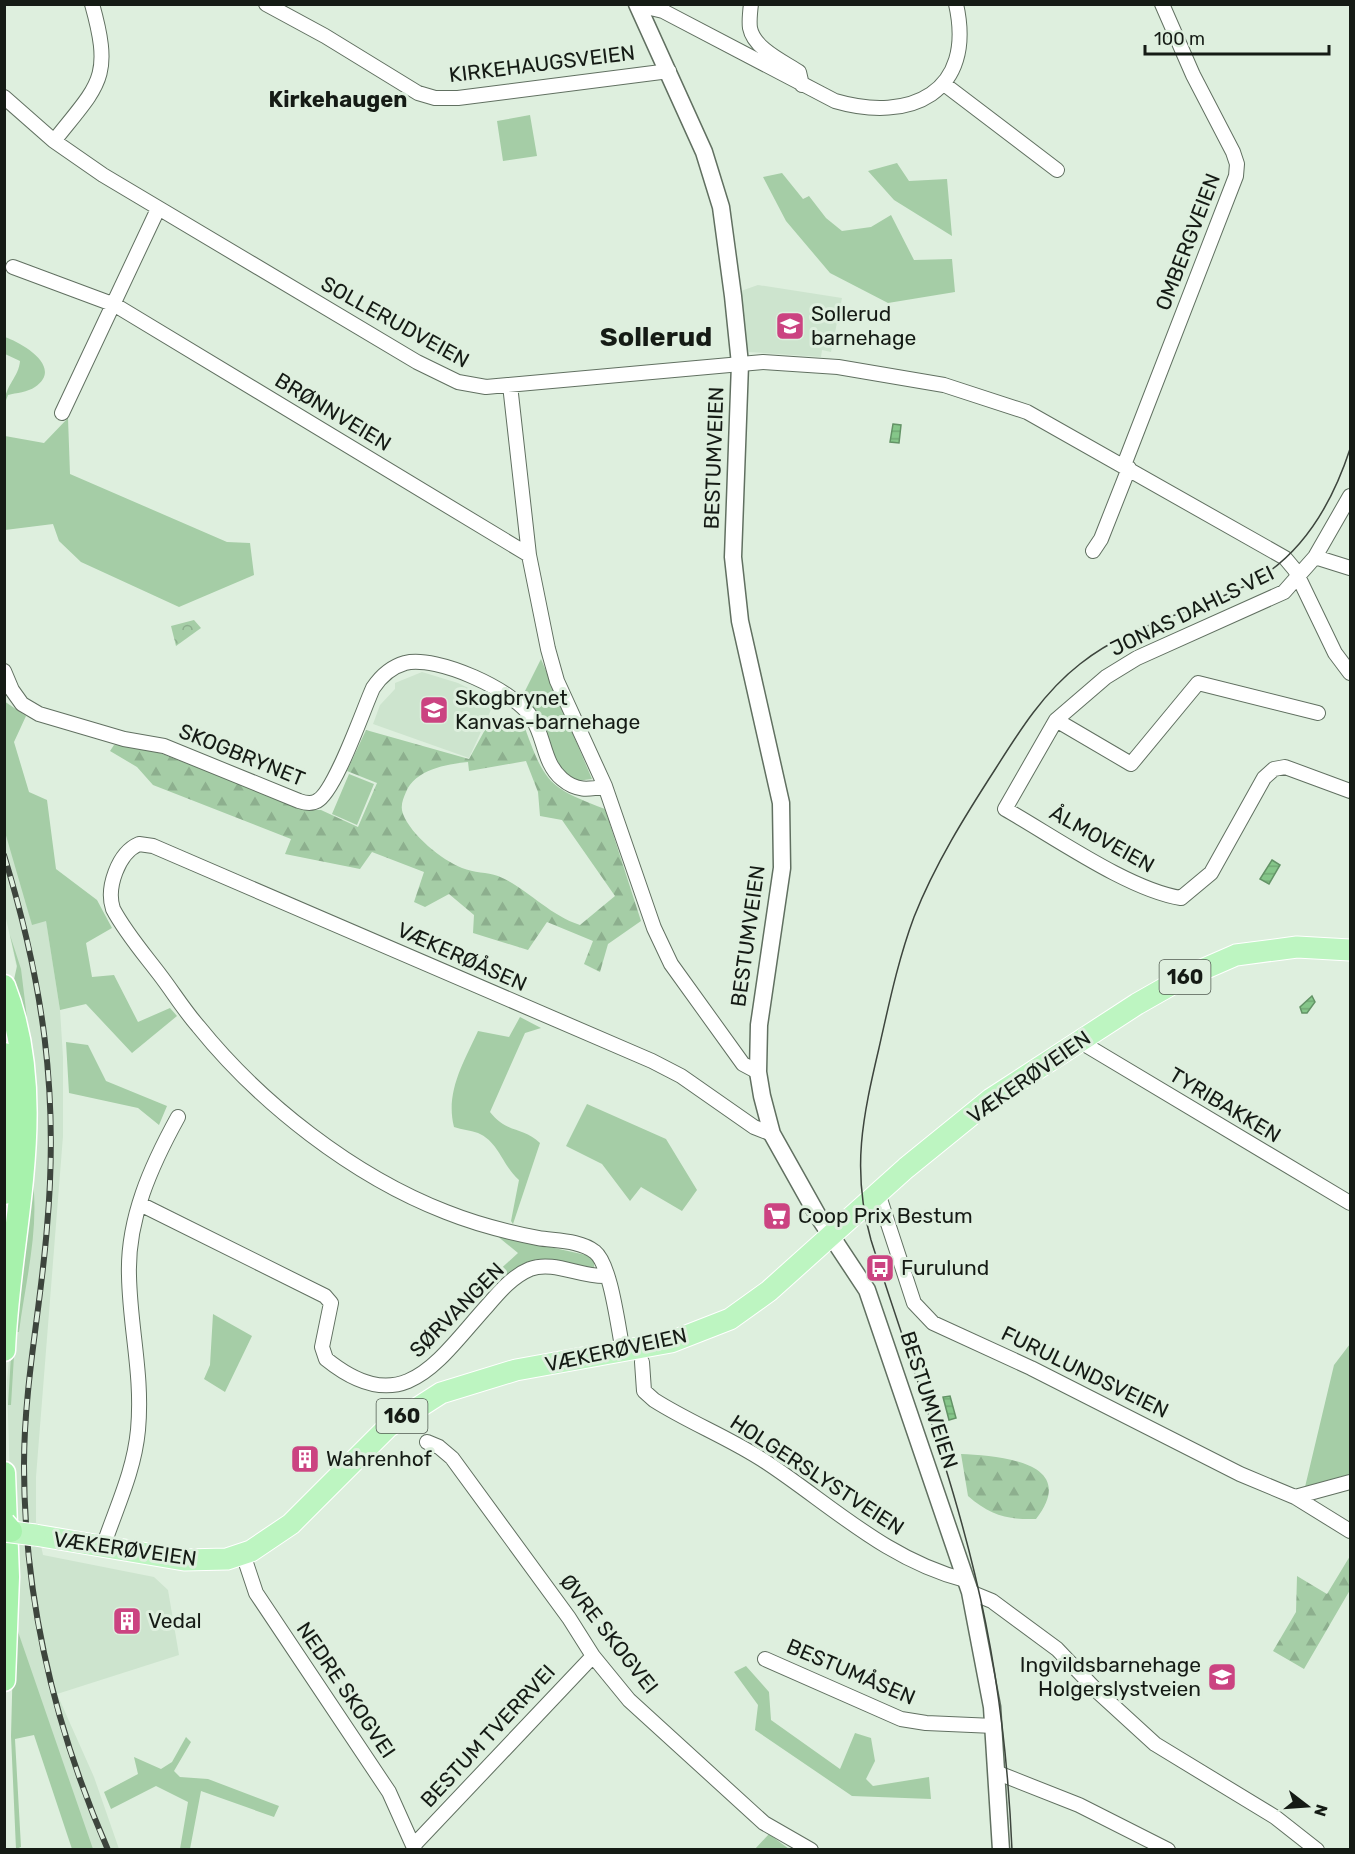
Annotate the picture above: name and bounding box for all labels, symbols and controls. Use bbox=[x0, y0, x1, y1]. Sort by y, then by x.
scale bar bbox=[1145, 18, 1330, 56]
text: 100 m bbox=[1154, 28, 1205, 50]
street label: KIRKEHAUGSVEIEN bbox=[447, 40, 636, 87]
district label: Kirkehaugen bbox=[269, 86, 407, 113]
street label: OMBERGVEIEN bbox=[1150, 170, 1225, 314]
street label: SOLLERUDVEIEN bbox=[317, 270, 474, 373]
place label: Sollerud barnehage bbox=[811, 301, 916, 350]
school or university icon: Sollerud barnehage bbox=[774, 310, 806, 342]
district label: Sollerud bbox=[600, 321, 712, 353]
street label: BRØNNVEIEN bbox=[271, 367, 396, 456]
street label: BESTUMVEIEN bbox=[699, 386, 728, 530]
street label: JONAS DAHLS VEI bbox=[1106, 560, 1278, 661]
place label: Skogbrynet Kanvas-barnehage bbox=[455, 685, 640, 734]
school or university icon: Skogbrynet Kanvas-barnehage bbox=[418, 694, 450, 726]
street label: SKOGBRYNET bbox=[175, 718, 309, 791]
street label: ÅLMOVEIEN bbox=[1045, 800, 1159, 878]
street label: BESTUMVEIEN bbox=[725, 864, 770, 1008]
street label: VÆKERØÅSEN bbox=[393, 917, 531, 996]
road number: 160 bbox=[1160, 960, 1210, 994]
street label: VÆKERØVEIEN bbox=[962, 1025, 1095, 1128]
street label: TYRIBAKKEN bbox=[1165, 1061, 1286, 1148]
supermarket icon: Coop Prix Bestum bbox=[761, 1200, 793, 1232]
place label: Coop Prix Bestum bbox=[798, 1203, 973, 1228]
bus stop icon: Furulund bbox=[864, 1252, 896, 1284]
place label: Furulund bbox=[901, 1255, 989, 1280]
street label: SØRVANGEN bbox=[404, 1257, 509, 1362]
street label: FURULUNDSVEIEN bbox=[998, 1320, 1173, 1423]
street label: VÆKERØVEIEN bbox=[543, 1322, 689, 1377]
street label: BESTUMVEIEN bbox=[896, 1328, 963, 1472]
road number: 160 bbox=[376, 1399, 428, 1433]
street label: HOLGERSLYSTVEIEN bbox=[726, 1409, 909, 1540]
building icon: Wahrenhof bbox=[289, 1443, 321, 1475]
place label: Wahrenhof bbox=[326, 1446, 432, 1471]
street label: VÆKERØVEIEN bbox=[52, 1526, 198, 1571]
street label: ØVRE SKOGVEI bbox=[555, 1569, 664, 1698]
building icon: Vedal bbox=[111, 1605, 143, 1637]
place label: Vedal bbox=[148, 1608, 202, 1633]
street label: NEDRE SKOGVEI bbox=[292, 1617, 401, 1762]
street label: BESTUMÅSEN bbox=[783, 1633, 919, 1710]
place label: Ingvildsbarnehage Holgerslystveien bbox=[1020, 1652, 1201, 1701]
street label: BESTUM TVERRVEI bbox=[415, 1659, 560, 1812]
school or university icon: Ingvildsbarnehage Holgerslystveien bbox=[1206, 1661, 1238, 1693]
north arrow bbox=[1277, 1776, 1337, 1836]
text: N bbox=[1310, 1802, 1332, 1819]

